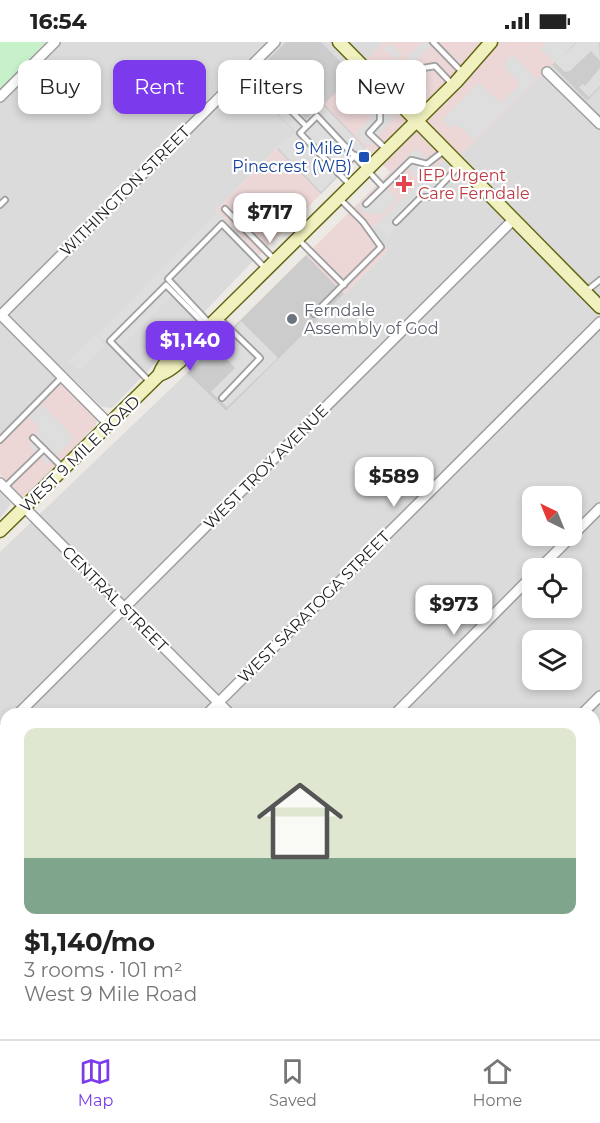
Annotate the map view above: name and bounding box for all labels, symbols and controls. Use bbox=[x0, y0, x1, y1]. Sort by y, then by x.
text: 16:54 bbox=[30, 8, 87, 35]
chip: Buy bbox=[18, 60, 101, 114]
chip: Rent bbox=[113, 60, 206, 114]
chip: Filters bbox=[218, 60, 324, 114]
chip: New bbox=[336, 60, 426, 114]
street label: WITHINGTON STREET bbox=[56, 122, 194, 260]
place label: 9 Mile / Pinecrest (WB) bbox=[232, 139, 353, 176]
marker: 9 Mile / Pinecrest (WB) bbox=[357, 150, 371, 164]
place label: IEP Urgent Care Ferndale bbox=[418, 166, 530, 203]
marker: IEP Urgent Care Ferndale bbox=[395, 175, 413, 193]
pin: $717 bbox=[234, 193, 306, 244]
text: $717 bbox=[247, 200, 293, 224]
place label: Ferndale Assembly of God bbox=[304, 301, 439, 338]
marker: Ferndale Assembly of God bbox=[285, 312, 299, 326]
pin: $1,140 bbox=[141, 321, 239, 372]
text: $1,140 bbox=[160, 328, 220, 352]
street label: WEST 9 MILE ROAD bbox=[16, 392, 144, 516]
street label: WEST TROY AVENUE bbox=[200, 401, 332, 533]
pin: $589 bbox=[358, 457, 430, 508]
text: $589 bbox=[369, 464, 419, 488]
north arrow bbox=[522, 486, 582, 546]
map controls bbox=[522, 486, 582, 690]
street label: WEST SARATOGA STREET bbox=[234, 527, 394, 687]
street label: CENTRAL STREET bbox=[58, 542, 172, 656]
button: locate bbox=[522, 558, 582, 618]
pin: $973 bbox=[418, 585, 490, 636]
text: $973 bbox=[429, 592, 479, 616]
button: layers bbox=[522, 630, 582, 690]
icon: home bbox=[246, 767, 354, 875]
text: $1,140/mo bbox=[24, 926, 155, 958]
text: 3 rooms · 101 m² bbox=[24, 958, 183, 982]
text: West 9 Mile Road bbox=[24, 982, 197, 1006]
tab: Map bbox=[78, 1055, 113, 1110]
tab: Saved bbox=[269, 1055, 317, 1110]
tab: Home bbox=[473, 1055, 522, 1110]

